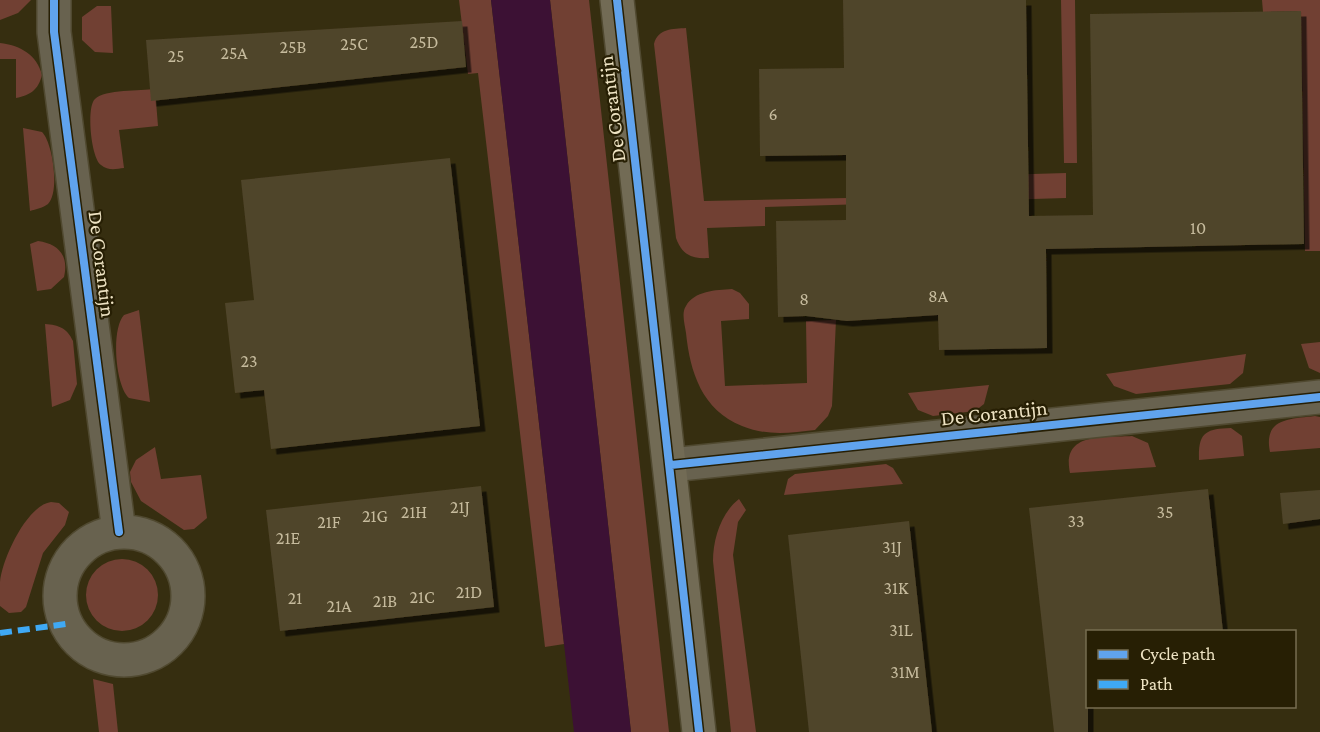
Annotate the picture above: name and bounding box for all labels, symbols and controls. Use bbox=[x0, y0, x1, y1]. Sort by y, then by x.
house number: 25D bbox=[409, 32, 439, 52]
house number: 25C bbox=[340, 34, 368, 54]
house number: 25B bbox=[280, 37, 307, 57]
house number: 25A bbox=[220, 43, 248, 63]
house number: 25 bbox=[167, 46, 185, 66]
street label: De Corantijn bbox=[594, 55, 630, 163]
house number: 6 bbox=[768, 104, 778, 124]
street label: De Corantijn bbox=[84, 210, 120, 318]
house number: 10 bbox=[1190, 218, 1206, 238]
house number: 8A bbox=[928, 286, 949, 306]
house number: 8 bbox=[799, 289, 809, 309]
house number: 23 bbox=[240, 351, 258, 371]
street label: De Corantijn bbox=[940, 395, 1048, 431]
house number: 21J bbox=[450, 497, 470, 517]
house number: 21H bbox=[401, 502, 427, 522]
house number: 35 bbox=[1156, 502, 1174, 522]
house number: 21G bbox=[362, 506, 388, 526]
house number: 33 bbox=[1068, 511, 1085, 531]
house number: 21F bbox=[317, 512, 341, 532]
house number: 21E bbox=[276, 528, 300, 548]
house number: 31J bbox=[882, 537, 902, 557]
house number: 31K bbox=[884, 578, 909, 598]
house number: 21D bbox=[456, 582, 482, 602]
house number: 21C bbox=[409, 587, 435, 607]
house number: 21 bbox=[288, 588, 302, 608]
house number: 21B bbox=[373, 591, 397, 611]
house number: 21A bbox=[327, 596, 352, 616]
house number: 31L bbox=[889, 620, 913, 640]
legend bbox=[1086, 630, 1296, 708]
text: Cycle path bbox=[1140, 644, 1216, 664]
house number: 31M bbox=[890, 662, 920, 682]
text: Path bbox=[1140, 674, 1173, 694]

